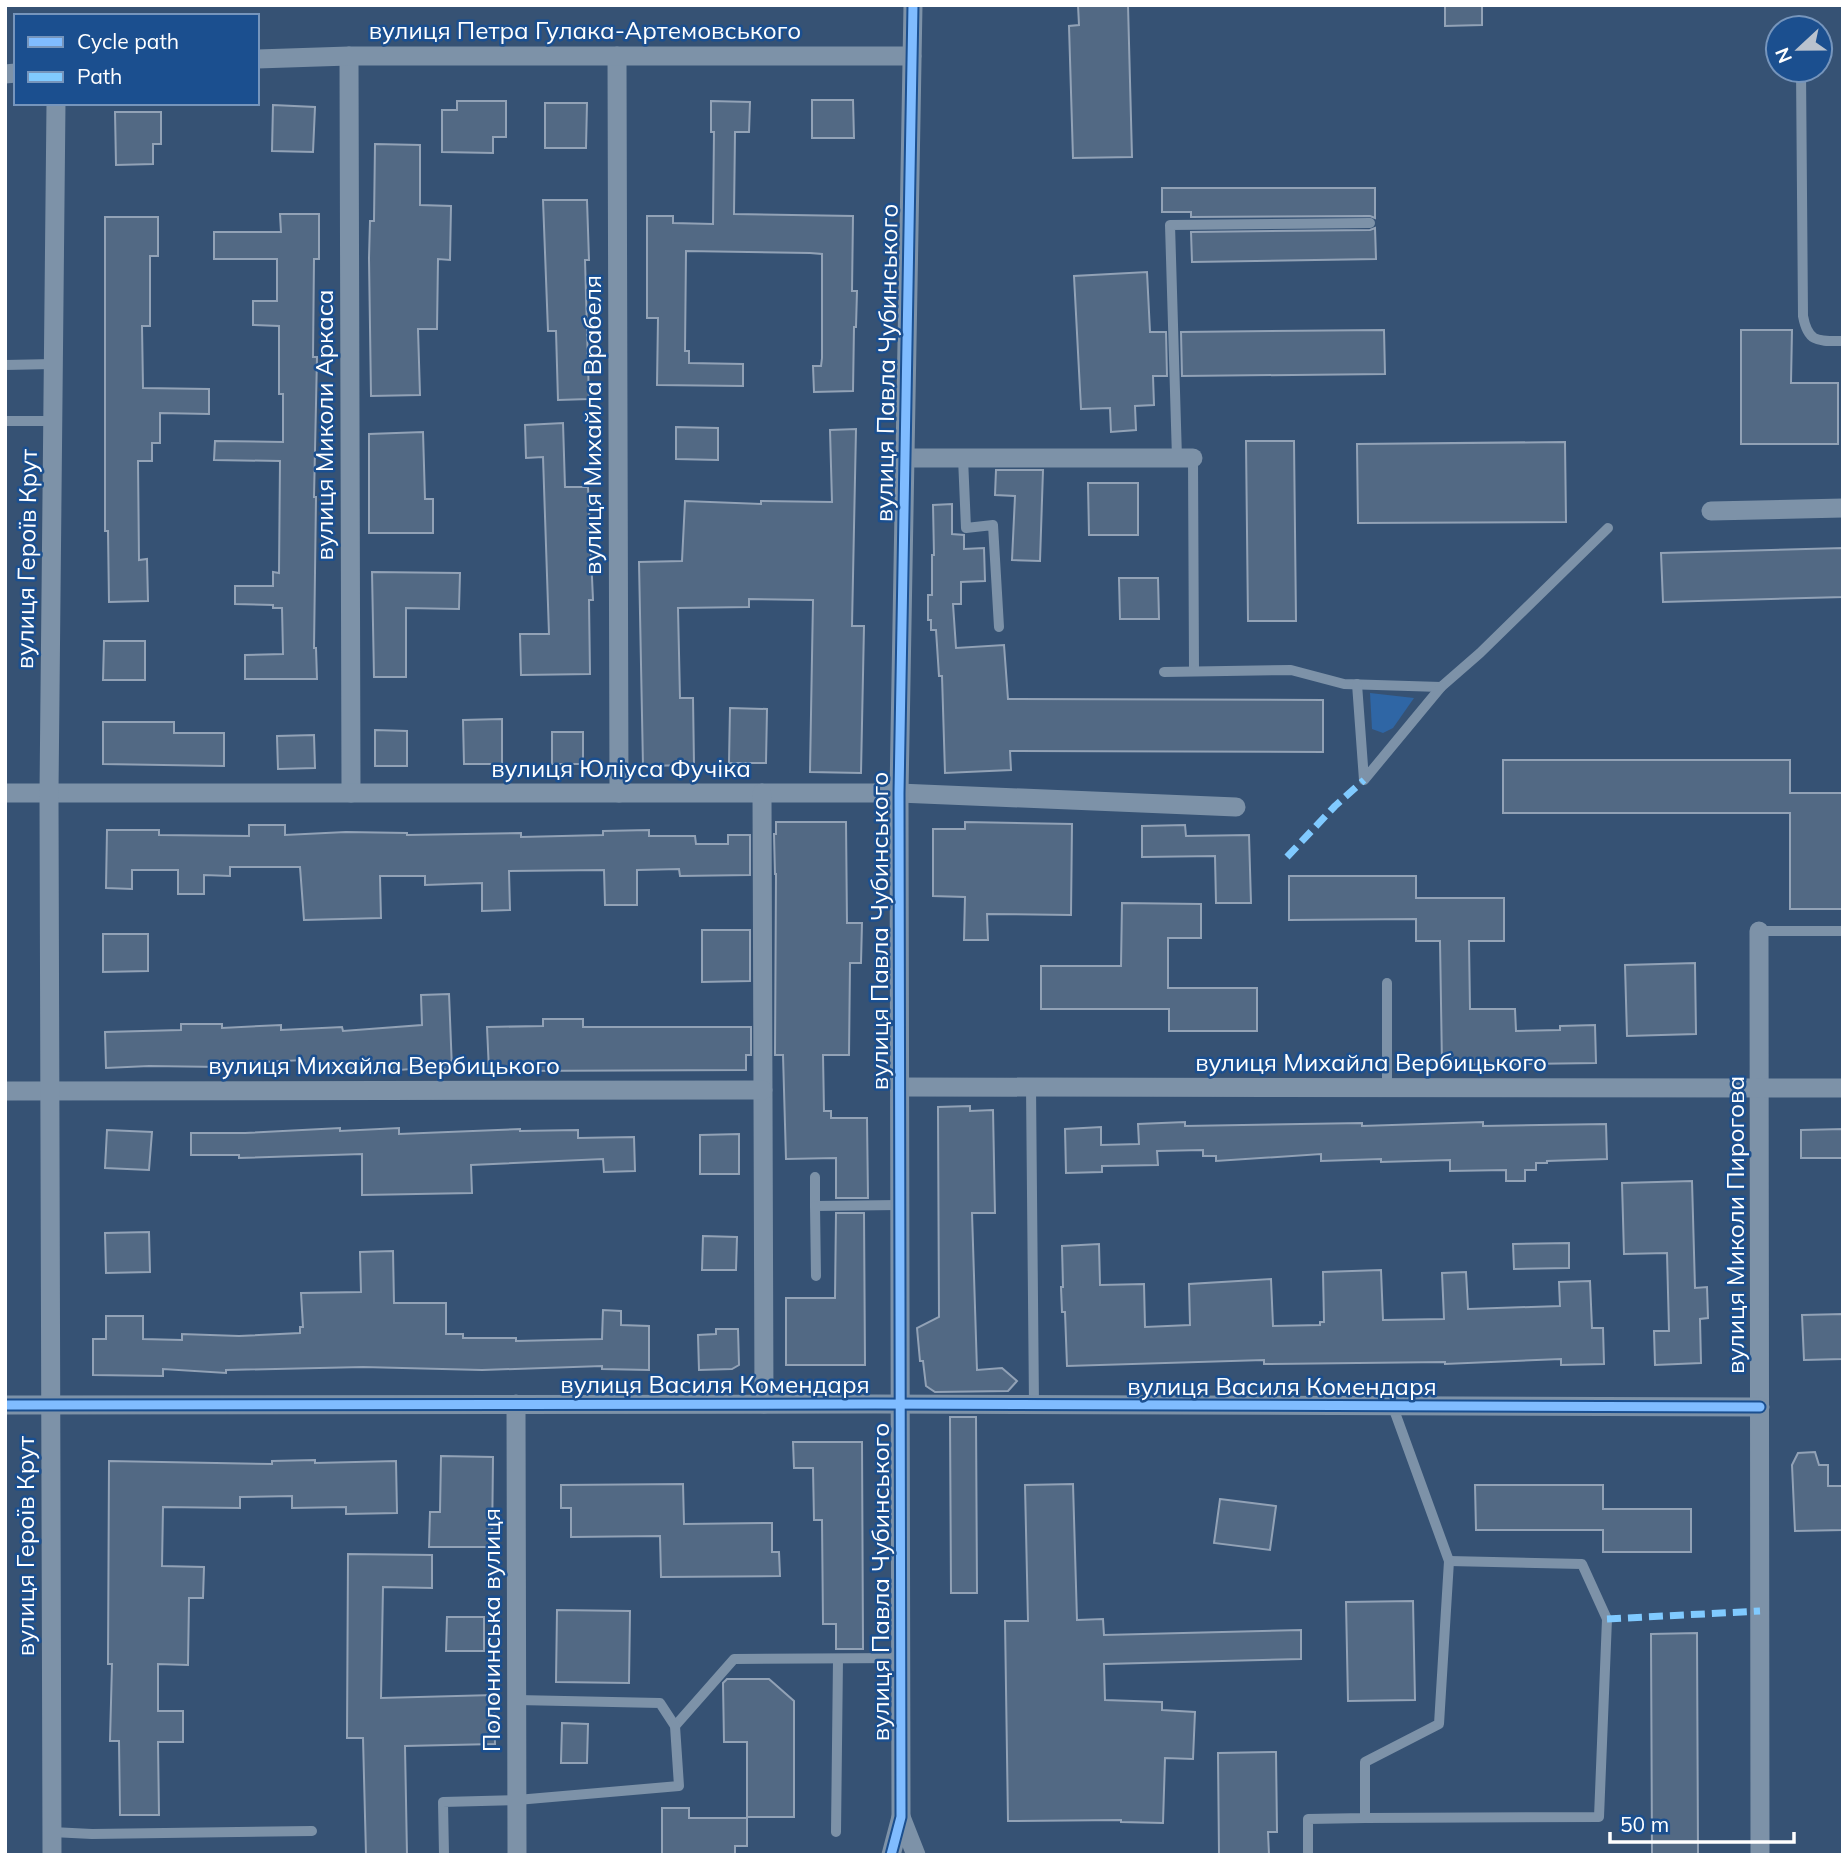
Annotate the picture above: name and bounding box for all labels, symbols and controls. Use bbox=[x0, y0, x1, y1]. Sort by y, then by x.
legend bbox=[14, 14, 259, 105]
north arrow bbox=[1764, 14, 1834, 84]
street label: вулиця Петра Гулака-Артемовського bbox=[369, 15, 801, 45]
text: Cycle path bbox=[77, 28, 179, 54]
text: N bbox=[1769, 44, 1797, 67]
text: Path bbox=[77, 63, 122, 89]
street label: вулиця Павла Чубинського bbox=[868, 204, 904, 522]
street label: вулиця Михайла Врабеля bbox=[577, 275, 607, 575]
street label: вулиця Миколи Аркаса bbox=[309, 290, 339, 560]
street label: вулиця Героїв Крут bbox=[9, 449, 43, 669]
street label: вулиця Юліуса Фучіка bbox=[491, 753, 751, 783]
street label: вулиця Павла Чубинського bbox=[864, 772, 894, 1090]
street label: вулиця Михайла Вербицького bbox=[1195, 1047, 1547, 1077]
street label: вулиця Михайла Вербицького bbox=[208, 1050, 560, 1080]
street label: вулиця Миколи Пирогова bbox=[1720, 1076, 1750, 1374]
street label: вулиця Василя Комендаря bbox=[560, 1369, 870, 1399]
street label: вулиця Василя Комендаря bbox=[1127, 1371, 1437, 1401]
street label: вулиця Павла Чубинського bbox=[865, 1423, 895, 1741]
street label: вулиця Героїв Крут bbox=[10, 1436, 40, 1656]
street label: Полонинська вулиця bbox=[476, 1508, 506, 1752]
scale bar bbox=[1610, 1800, 1794, 1844]
text: 50 m bbox=[1620, 1811, 1669, 1837]

